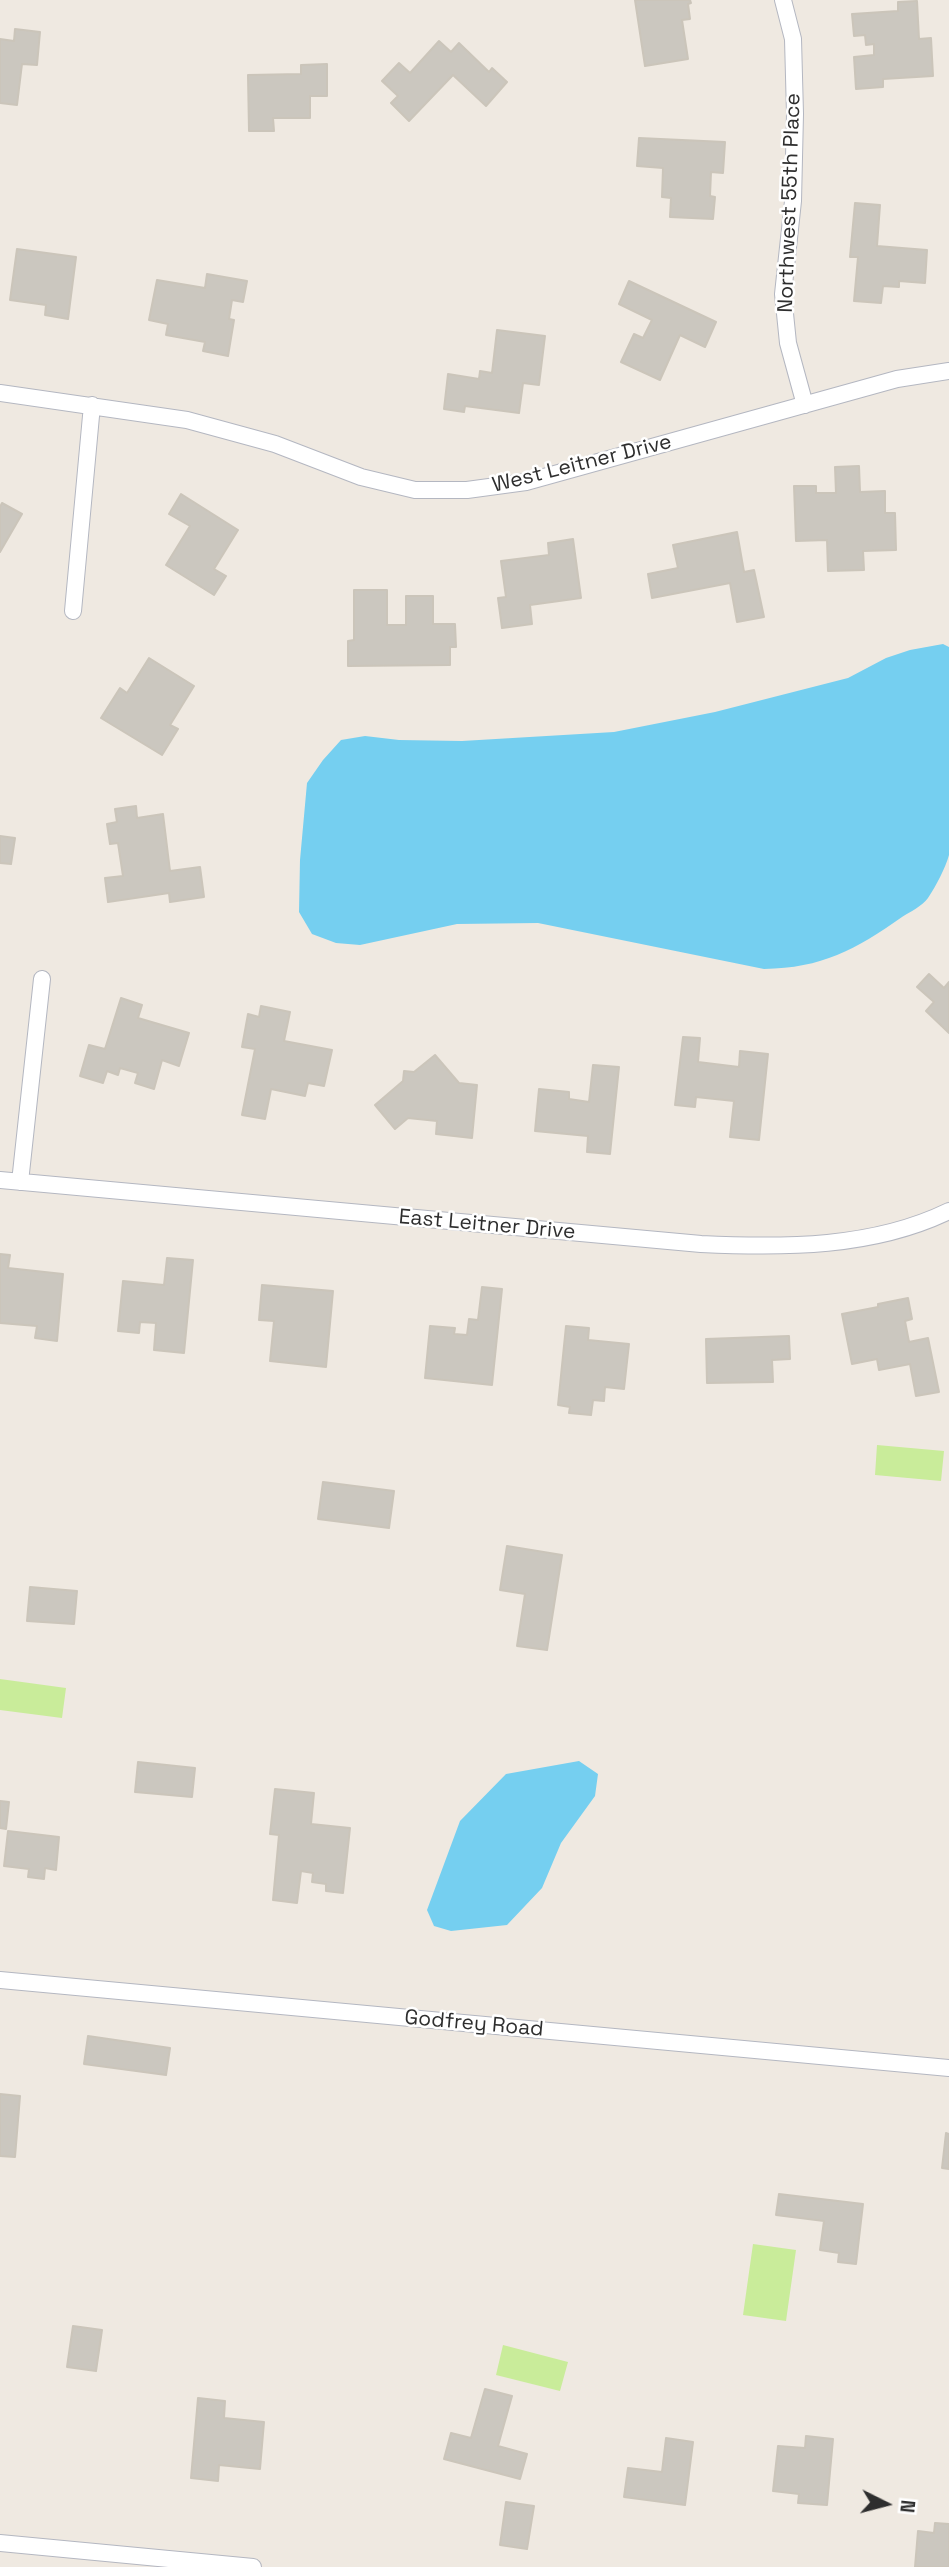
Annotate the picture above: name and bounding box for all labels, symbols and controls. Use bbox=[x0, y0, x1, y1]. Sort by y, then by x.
street label: Northwest 55th Place bbox=[774, 93, 806, 313]
street label: West Leitner Drive bbox=[490, 430, 674, 498]
street label: East Leitner Drive bbox=[398, 1205, 576, 1245]
street label: Godfrey Road bbox=[403, 2005, 545, 2043]
north arrow bbox=[851, 2469, 921, 2539]
text: N bbox=[894, 2499, 920, 2514]

